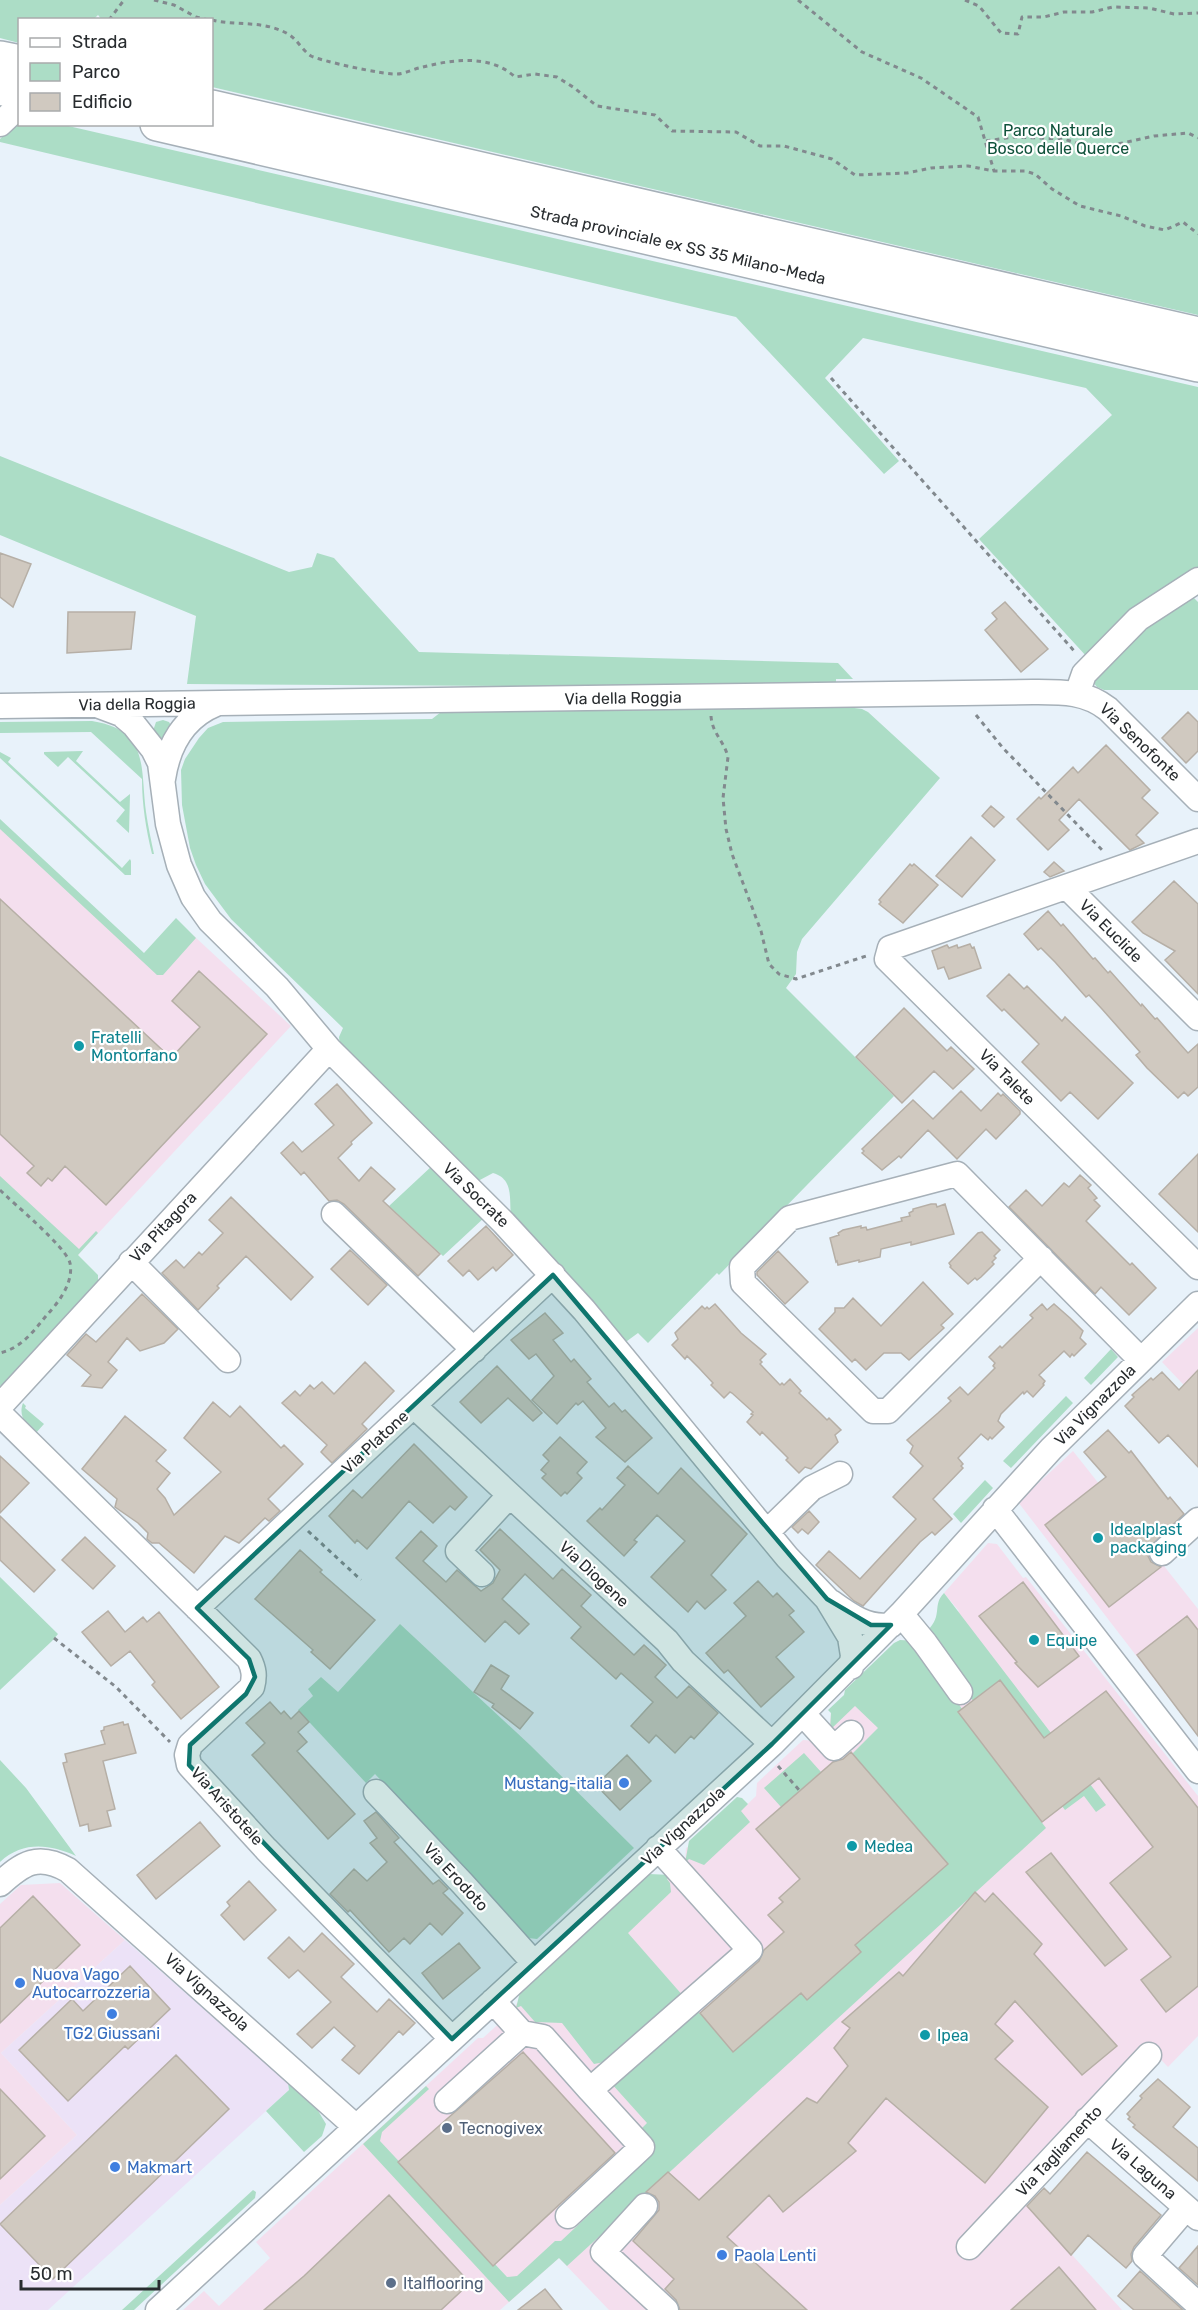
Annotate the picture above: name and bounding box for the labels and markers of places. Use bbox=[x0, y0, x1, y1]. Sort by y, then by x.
place label: Fratelli Montorfano bbox=[91, 1028, 178, 1065]
marker: Fratelli Montorfano bbox=[72, 1039, 86, 1053]
place label: Idealplast packaging bbox=[1110, 1520, 1187, 1557]
marker: Idealplast packaging bbox=[1091, 1531, 1105, 1545]
place label: Equipe bbox=[1046, 1631, 1097, 1650]
marker: Equipe bbox=[1027, 1633, 1041, 1647]
place label: Mustang-italia bbox=[504, 1774, 612, 1793]
marker: Mustang-italia bbox=[617, 1776, 631, 1790]
place label: Medea bbox=[864, 1837, 913, 1856]
marker: Medea bbox=[845, 1839, 859, 1853]
place label: Nuova Vago Autocarrozzeria bbox=[32, 1965, 150, 2002]
marker: Nuova Vago Autocarrozzeria bbox=[13, 1976, 27, 1990]
marker: TG2 Giussani bbox=[105, 2007, 119, 2021]
place label: TG2 Giussani bbox=[64, 2024, 160, 2043]
place label: Ipea bbox=[937, 2026, 969, 2045]
marker: Ipea bbox=[918, 2028, 932, 2042]
place label: Tecnogivex bbox=[459, 2119, 543, 2138]
marker: Tecnogivex bbox=[440, 2121, 454, 2135]
place label: Makmart bbox=[127, 2158, 192, 2177]
marker: Makmart bbox=[108, 2160, 122, 2174]
place label: Paola Lenti bbox=[734, 2246, 816, 2265]
marker: Paola Lenti bbox=[715, 2248, 729, 2262]
place label: Italflooring bbox=[403, 2274, 484, 2293]
marker: Italflooring bbox=[384, 2276, 398, 2290]

